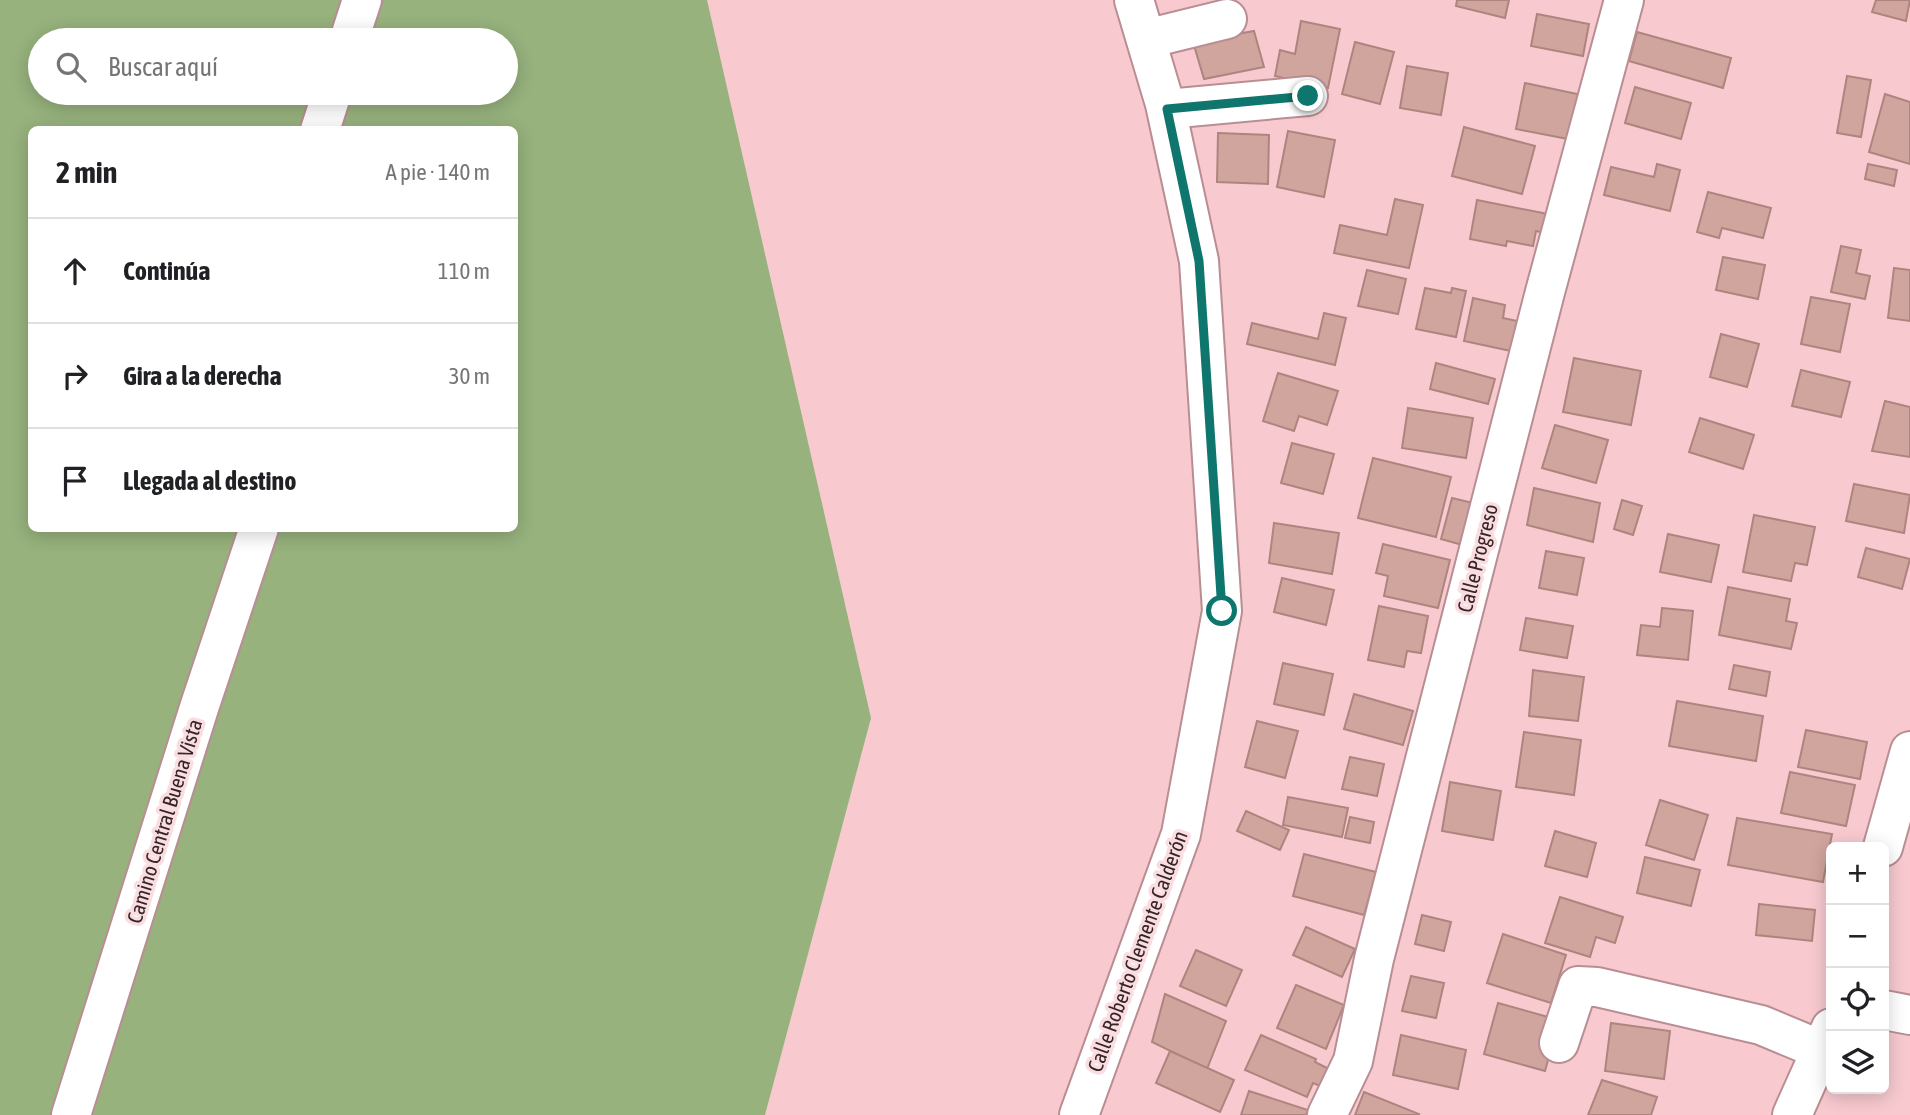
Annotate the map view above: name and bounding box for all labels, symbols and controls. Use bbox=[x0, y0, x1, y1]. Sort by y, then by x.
search box bbox=[28, 28, 518, 105]
icon: search bbox=[52, 48, 90, 86]
text: Buscar aquí bbox=[108, 52, 218, 82]
route end bbox=[1292, 80, 1323, 111]
text: 2 min bbox=[56, 155, 117, 189]
text: A pie · 140 m bbox=[386, 159, 490, 185]
icon: ahead bbox=[56, 252, 94, 290]
text: Continúa bbox=[123, 256, 210, 286]
text: 110 m bbox=[438, 258, 490, 284]
icon: right bbox=[56, 357, 94, 395]
text: Gira a la derecha bbox=[123, 361, 282, 391]
text: 30 m bbox=[449, 363, 490, 389]
icon: arrive bbox=[56, 462, 94, 500]
text: Llegada al destino bbox=[123, 466, 296, 496]
street label: Calle Progreso bbox=[1452, 501, 1502, 615]
route start bbox=[1206, 595, 1237, 626]
street label: Camino Central Buena Vista bbox=[122, 716, 206, 926]
street label: Calle Roberto Clemente Calderón bbox=[1082, 827, 1192, 1075]
map controls bbox=[1826, 842, 1889, 1094]
button: + bbox=[1826, 842, 1889, 905]
button: − bbox=[1826, 905, 1889, 968]
button: locate bbox=[1826, 968, 1889, 1031]
button: layers bbox=[1826, 1031, 1889, 1094]

